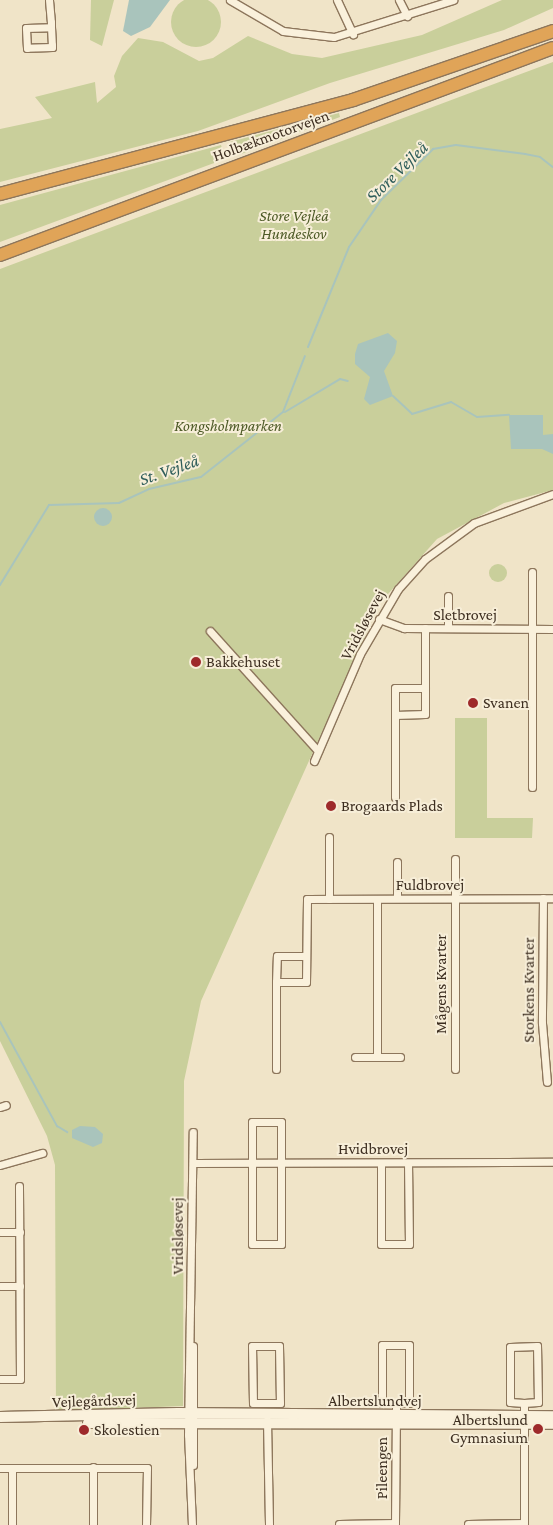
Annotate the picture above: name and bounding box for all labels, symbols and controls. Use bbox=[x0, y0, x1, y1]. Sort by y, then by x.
street label: Holbækmotorvejen bbox=[210, 106, 332, 166]
water label: Store Vejleå bbox=[361, 137, 433, 207]
park label: Store Vejleå Hundeskov bbox=[259, 206, 329, 244]
park label: Kongsholmparken bbox=[174, 416, 282, 436]
water label: St. Vejleå bbox=[136, 450, 202, 490]
street label: Vridsløsevej bbox=[336, 586, 390, 664]
street label: Sletbrovej bbox=[433, 605, 497, 625]
place label: Bakkehuset bbox=[206, 652, 280, 672]
marker: Bakkehuset bbox=[190, 656, 202, 668]
place label: Svanen bbox=[483, 693, 529, 713]
marker: Svanen bbox=[467, 697, 479, 709]
place label: Brogaards Plads bbox=[341, 796, 443, 816]
marker: Brogaards Plads bbox=[325, 800, 337, 812]
street label: Fuldbrovej bbox=[396, 875, 464, 895]
street label: Mågens Kvarter bbox=[431, 934, 451, 1034]
street label: Storkens Kvarter bbox=[519, 937, 539, 1043]
street label: Hvidbrovej bbox=[338, 1139, 408, 1159]
street label: Vridsløsevej bbox=[168, 1197, 188, 1275]
street label: Vejlegårdsvej bbox=[52, 1390, 136, 1412]
street label: Albertslundvej bbox=[328, 1391, 422, 1411]
place label: Albertslund Gymnasium bbox=[450, 1410, 528, 1448]
place label: Skolestien bbox=[94, 1420, 160, 1440]
marker: Albertslund Gymnasium bbox=[532, 1423, 544, 1435]
marker: Skolestien bbox=[78, 1424, 90, 1436]
street label: Pileengen bbox=[372, 1437, 392, 1499]

